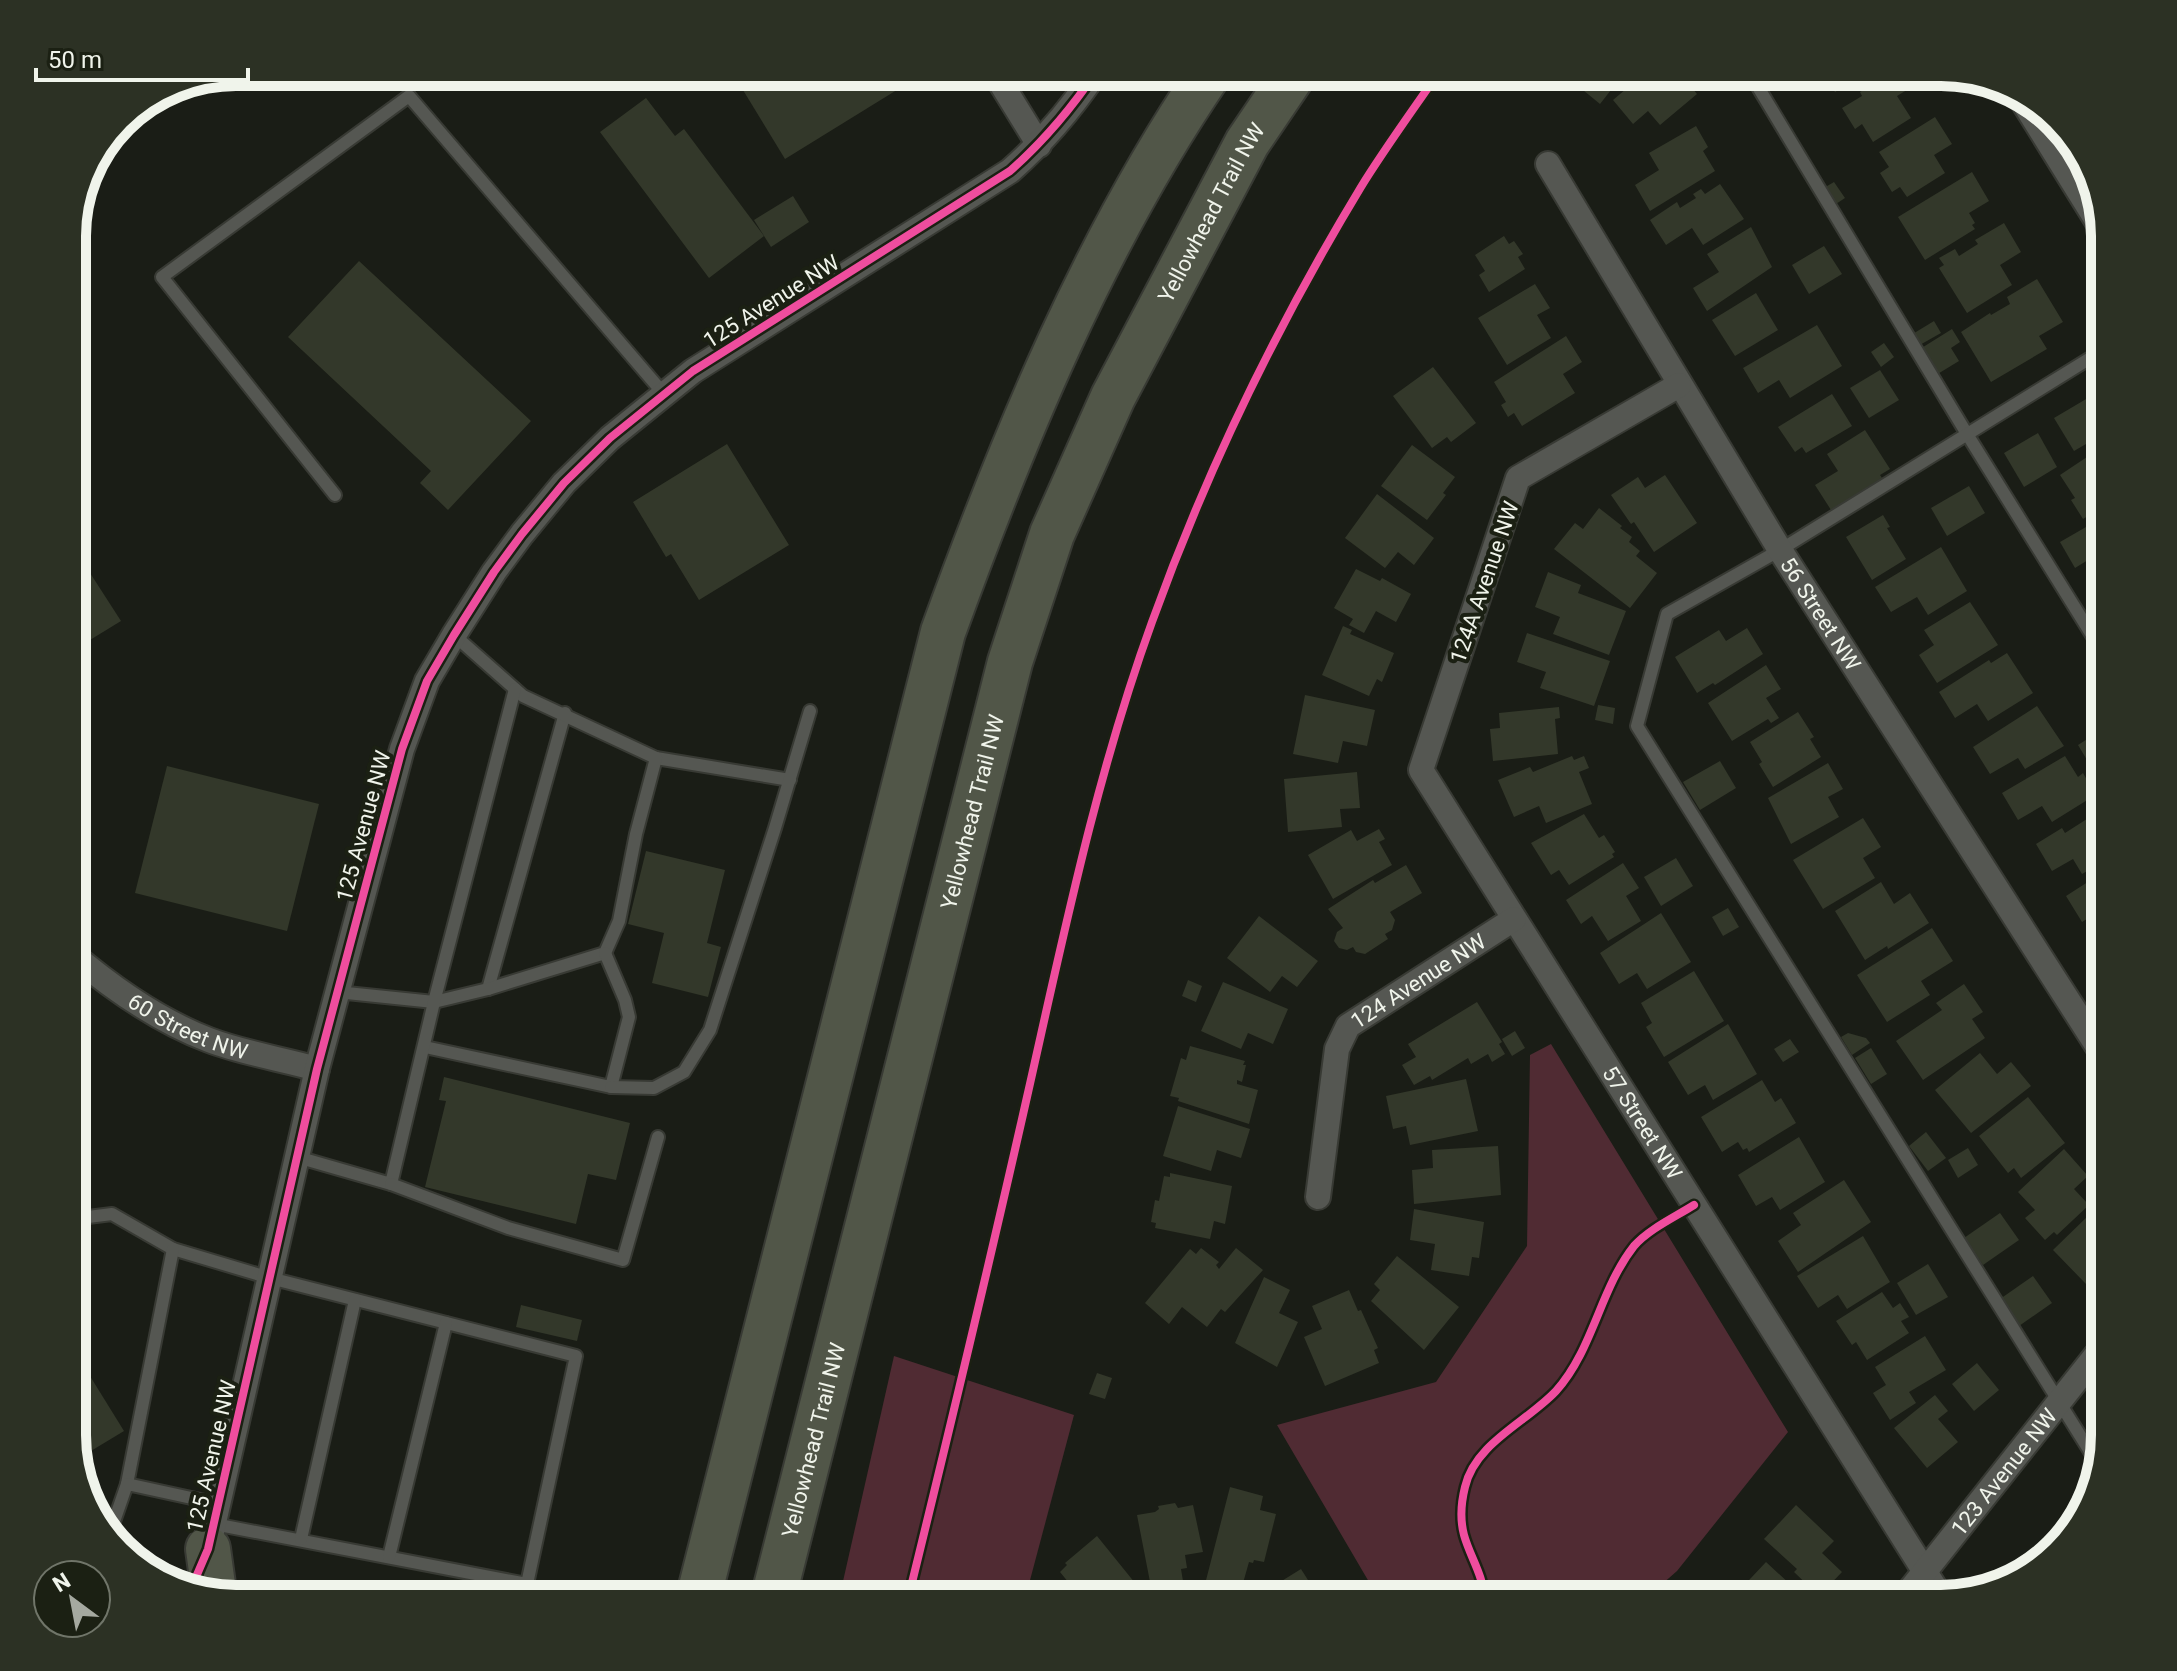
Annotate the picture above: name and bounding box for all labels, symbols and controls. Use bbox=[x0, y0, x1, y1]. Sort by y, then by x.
scale bar bbox=[36, 32, 248, 82]
text: 50 m bbox=[48, 46, 102, 74]
street label: Yellowhead Trail NW bbox=[1153, 118, 1270, 307]
street label: 125 Avenue NW bbox=[699, 249, 844, 353]
street label: 124A Avenue NW bbox=[1445, 498, 1524, 666]
street label: 56 Street NW bbox=[1775, 553, 1866, 675]
street label: Yellowhead Trail NW bbox=[936, 711, 1009, 912]
street label: 125 Avenue NW bbox=[331, 747, 396, 904]
street label: 124 Avenue NW bbox=[1346, 928, 1491, 1034]
street label: 60 Street NW bbox=[123, 988, 251, 1065]
street label: 57 Street NW bbox=[1597, 1062, 1687, 1184]
street label: Yellowhead Trail NW bbox=[777, 1340, 850, 1540]
street label: 125 Avenue NW bbox=[182, 1377, 241, 1535]
street label: 123 Avenue NW bbox=[1946, 1403, 2062, 1541]
north arrow bbox=[32, 1559, 112, 1639]
text: N bbox=[48, 1568, 75, 1597]

